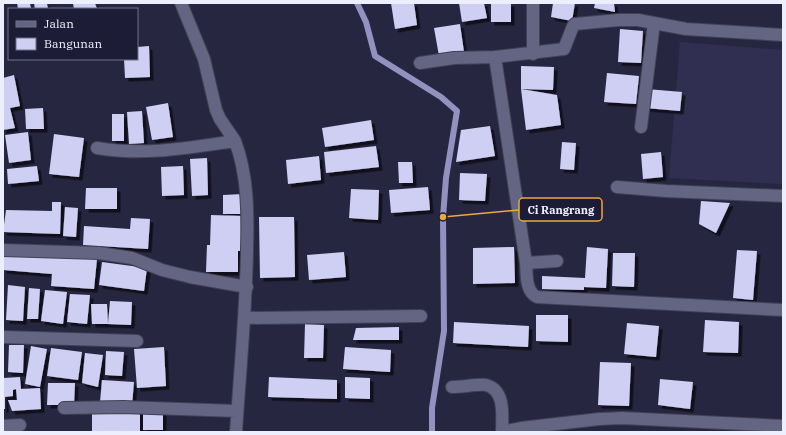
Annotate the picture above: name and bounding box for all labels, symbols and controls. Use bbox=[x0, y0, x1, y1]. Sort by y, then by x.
legend bbox=[8, 8, 138, 60]
text: Jalan bbox=[44, 16, 74, 31]
text: Bangunan bbox=[44, 36, 102, 51]
callout: Ci Rangrang bbox=[519, 198, 602, 221]
text: Ci Rangrang bbox=[528, 203, 595, 217]

